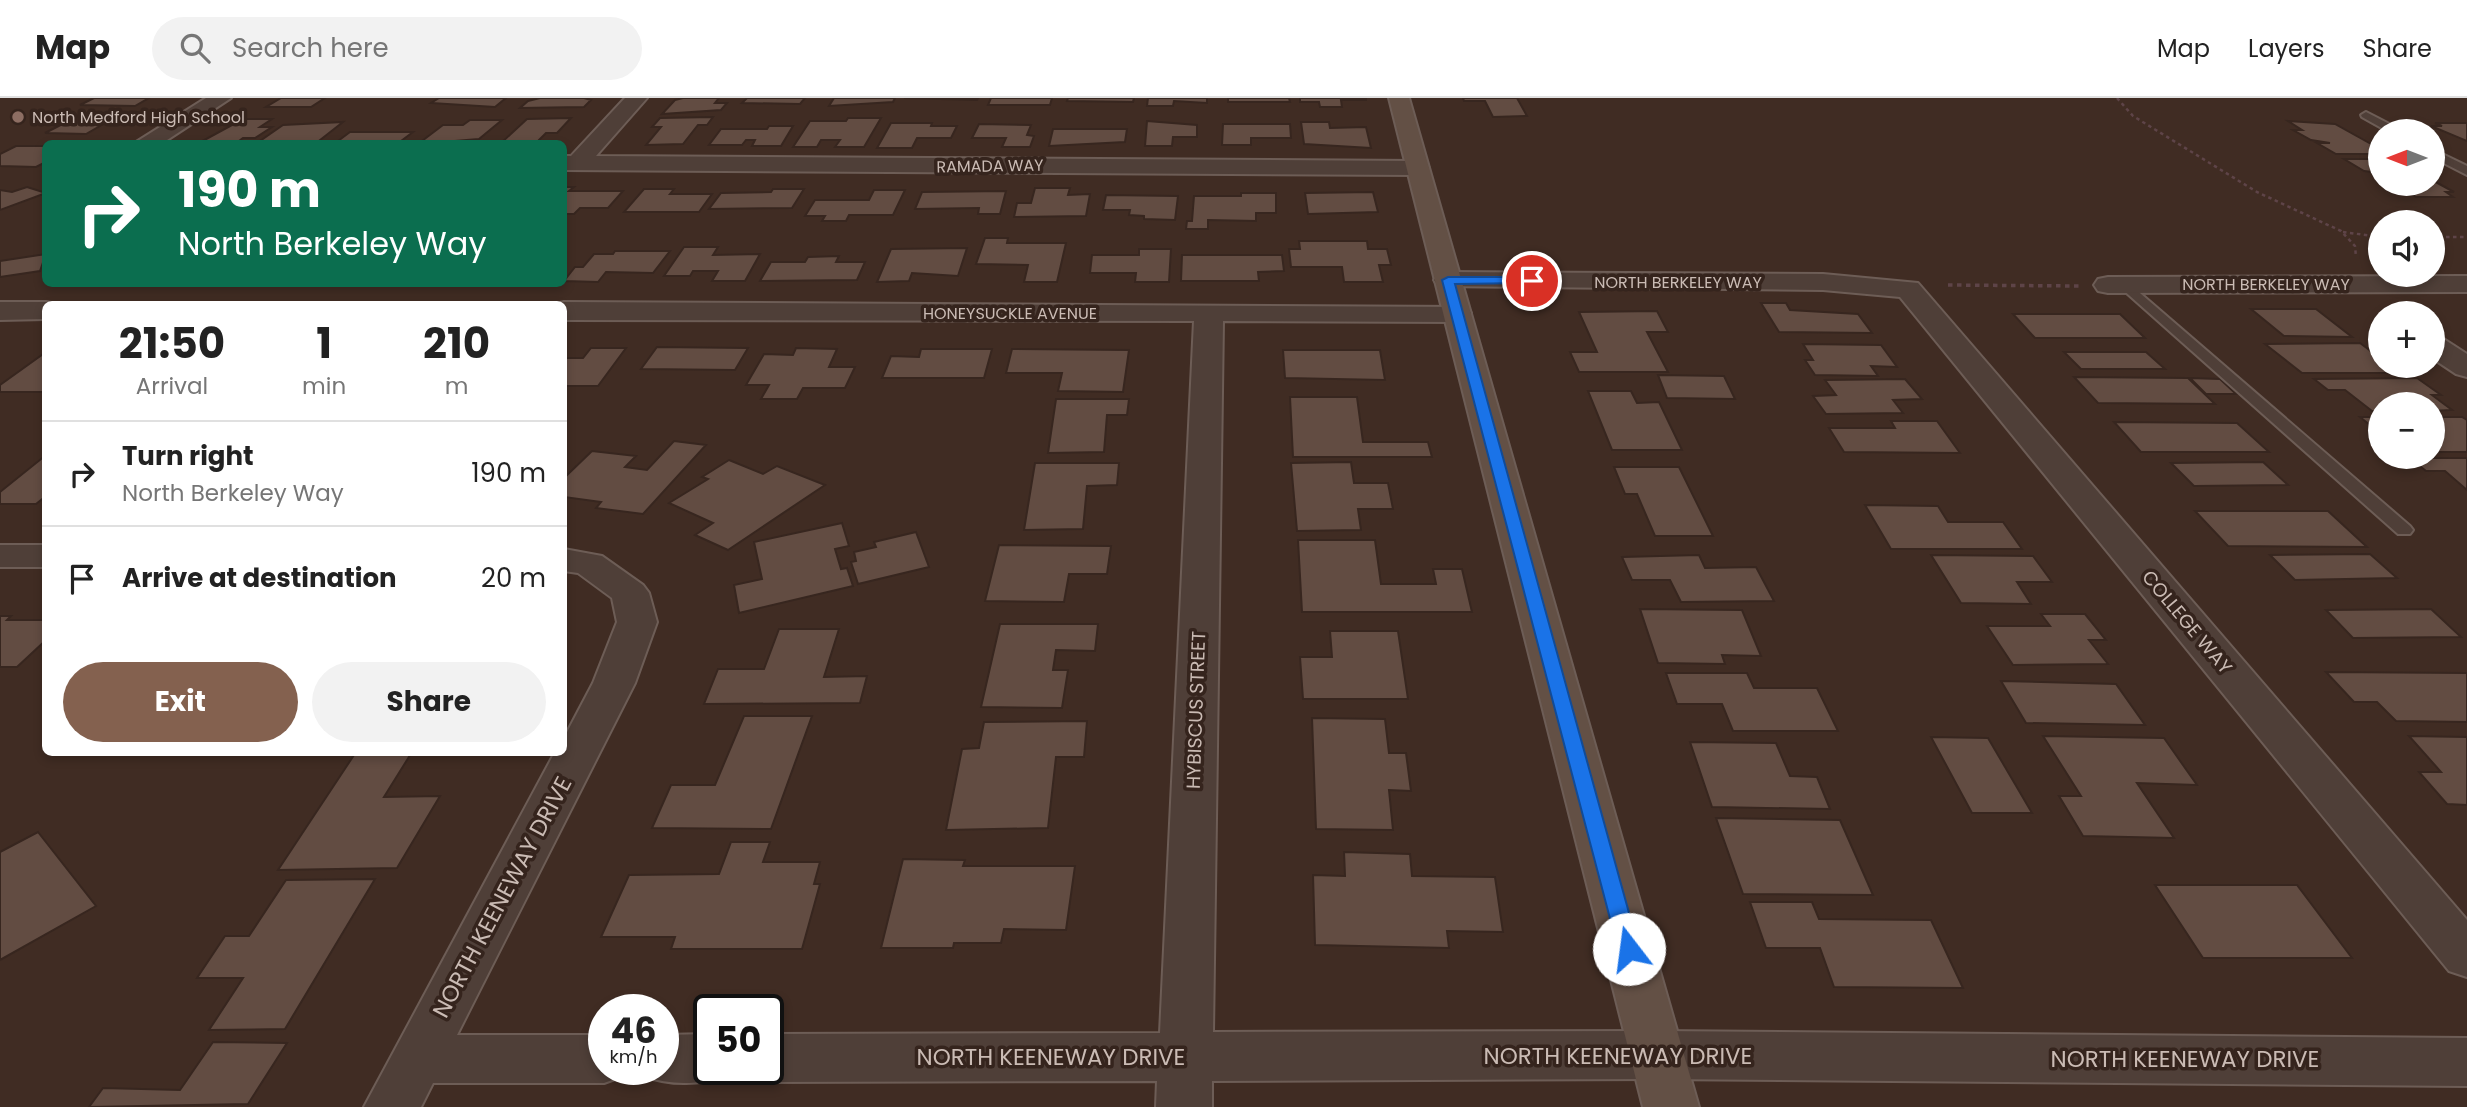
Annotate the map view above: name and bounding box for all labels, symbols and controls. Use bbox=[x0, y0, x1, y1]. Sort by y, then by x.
search box bbox=[152, 17, 642, 80]
text: Map bbox=[35, 24, 110, 71]
icon: search bbox=[176, 29, 214, 67]
text: Search here bbox=[232, 30, 389, 66]
text: Map bbox=[2157, 32, 2210, 65]
text: Layers bbox=[2248, 32, 2324, 65]
text: Share bbox=[2362, 32, 2432, 65]
place label: North Medford High School bbox=[32, 106, 245, 129]
marker: North Medford High School bbox=[10, 109, 26, 125]
north arrow bbox=[2368, 119, 2445, 196]
map controls bbox=[2368, 119, 2445, 469]
street label: RAMADA WAY bbox=[936, 154, 1044, 178]
text: 190 m bbox=[178, 156, 321, 224]
icon: right bbox=[63, 168, 154, 259]
button: sound bbox=[2368, 210, 2445, 287]
text: North Berkeley Way bbox=[178, 221, 486, 266]
pin bbox=[1502, 251, 1562, 311]
icon: arrive bbox=[1513, 262, 1551, 300]
street label: NORTH BERKELEY WAY bbox=[1594, 271, 1762, 294]
street label: NORTH BERKELEY WAY bbox=[2182, 273, 2350, 296]
button: + bbox=[2368, 301, 2445, 378]
street label: HONEYSUCKLE AVENUE bbox=[923, 302, 1097, 325]
text: 21:50 bbox=[119, 314, 225, 373]
text: 1 bbox=[316, 314, 332, 373]
text: 210 bbox=[423, 314, 490, 373]
text: Arrival bbox=[136, 370, 208, 402]
text: min bbox=[302, 370, 346, 402]
text: m bbox=[445, 370, 468, 402]
button: − bbox=[2368, 392, 2445, 469]
text: Turn right bbox=[122, 438, 254, 474]
icon: right bbox=[63, 455, 101, 493]
text: 190 m bbox=[471, 455, 546, 491]
text: North Berkeley Way bbox=[122, 477, 344, 509]
icon: arrive bbox=[63, 560, 101, 598]
text: Arrive at destination bbox=[122, 560, 397, 596]
text: 20 m bbox=[481, 560, 546, 596]
street label: COLLEGE WAY bbox=[2136, 564, 2238, 680]
street label: HYBISCUS STREET bbox=[1180, 630, 1212, 790]
button: Exit bbox=[63, 662, 298, 742]
button: Share bbox=[312, 662, 546, 742]
street label: NORTH KEENEWAY DRIVE bbox=[425, 771, 579, 1023]
position arrow bbox=[1592, 912, 1666, 986]
speed limit sign: 50 bbox=[693, 994, 784, 1085]
text: 46 bbox=[611, 1006, 657, 1055]
street label: NORTH KEENEWAY DRIVE bbox=[1484, 1040, 1752, 1072]
street label: NORTH KEENEWAY DRIVE bbox=[917, 1041, 1185, 1073]
street label: NORTH KEENEWAY DRIVE bbox=[2051, 1043, 2319, 1075]
text: km/h bbox=[610, 1044, 657, 1069]

